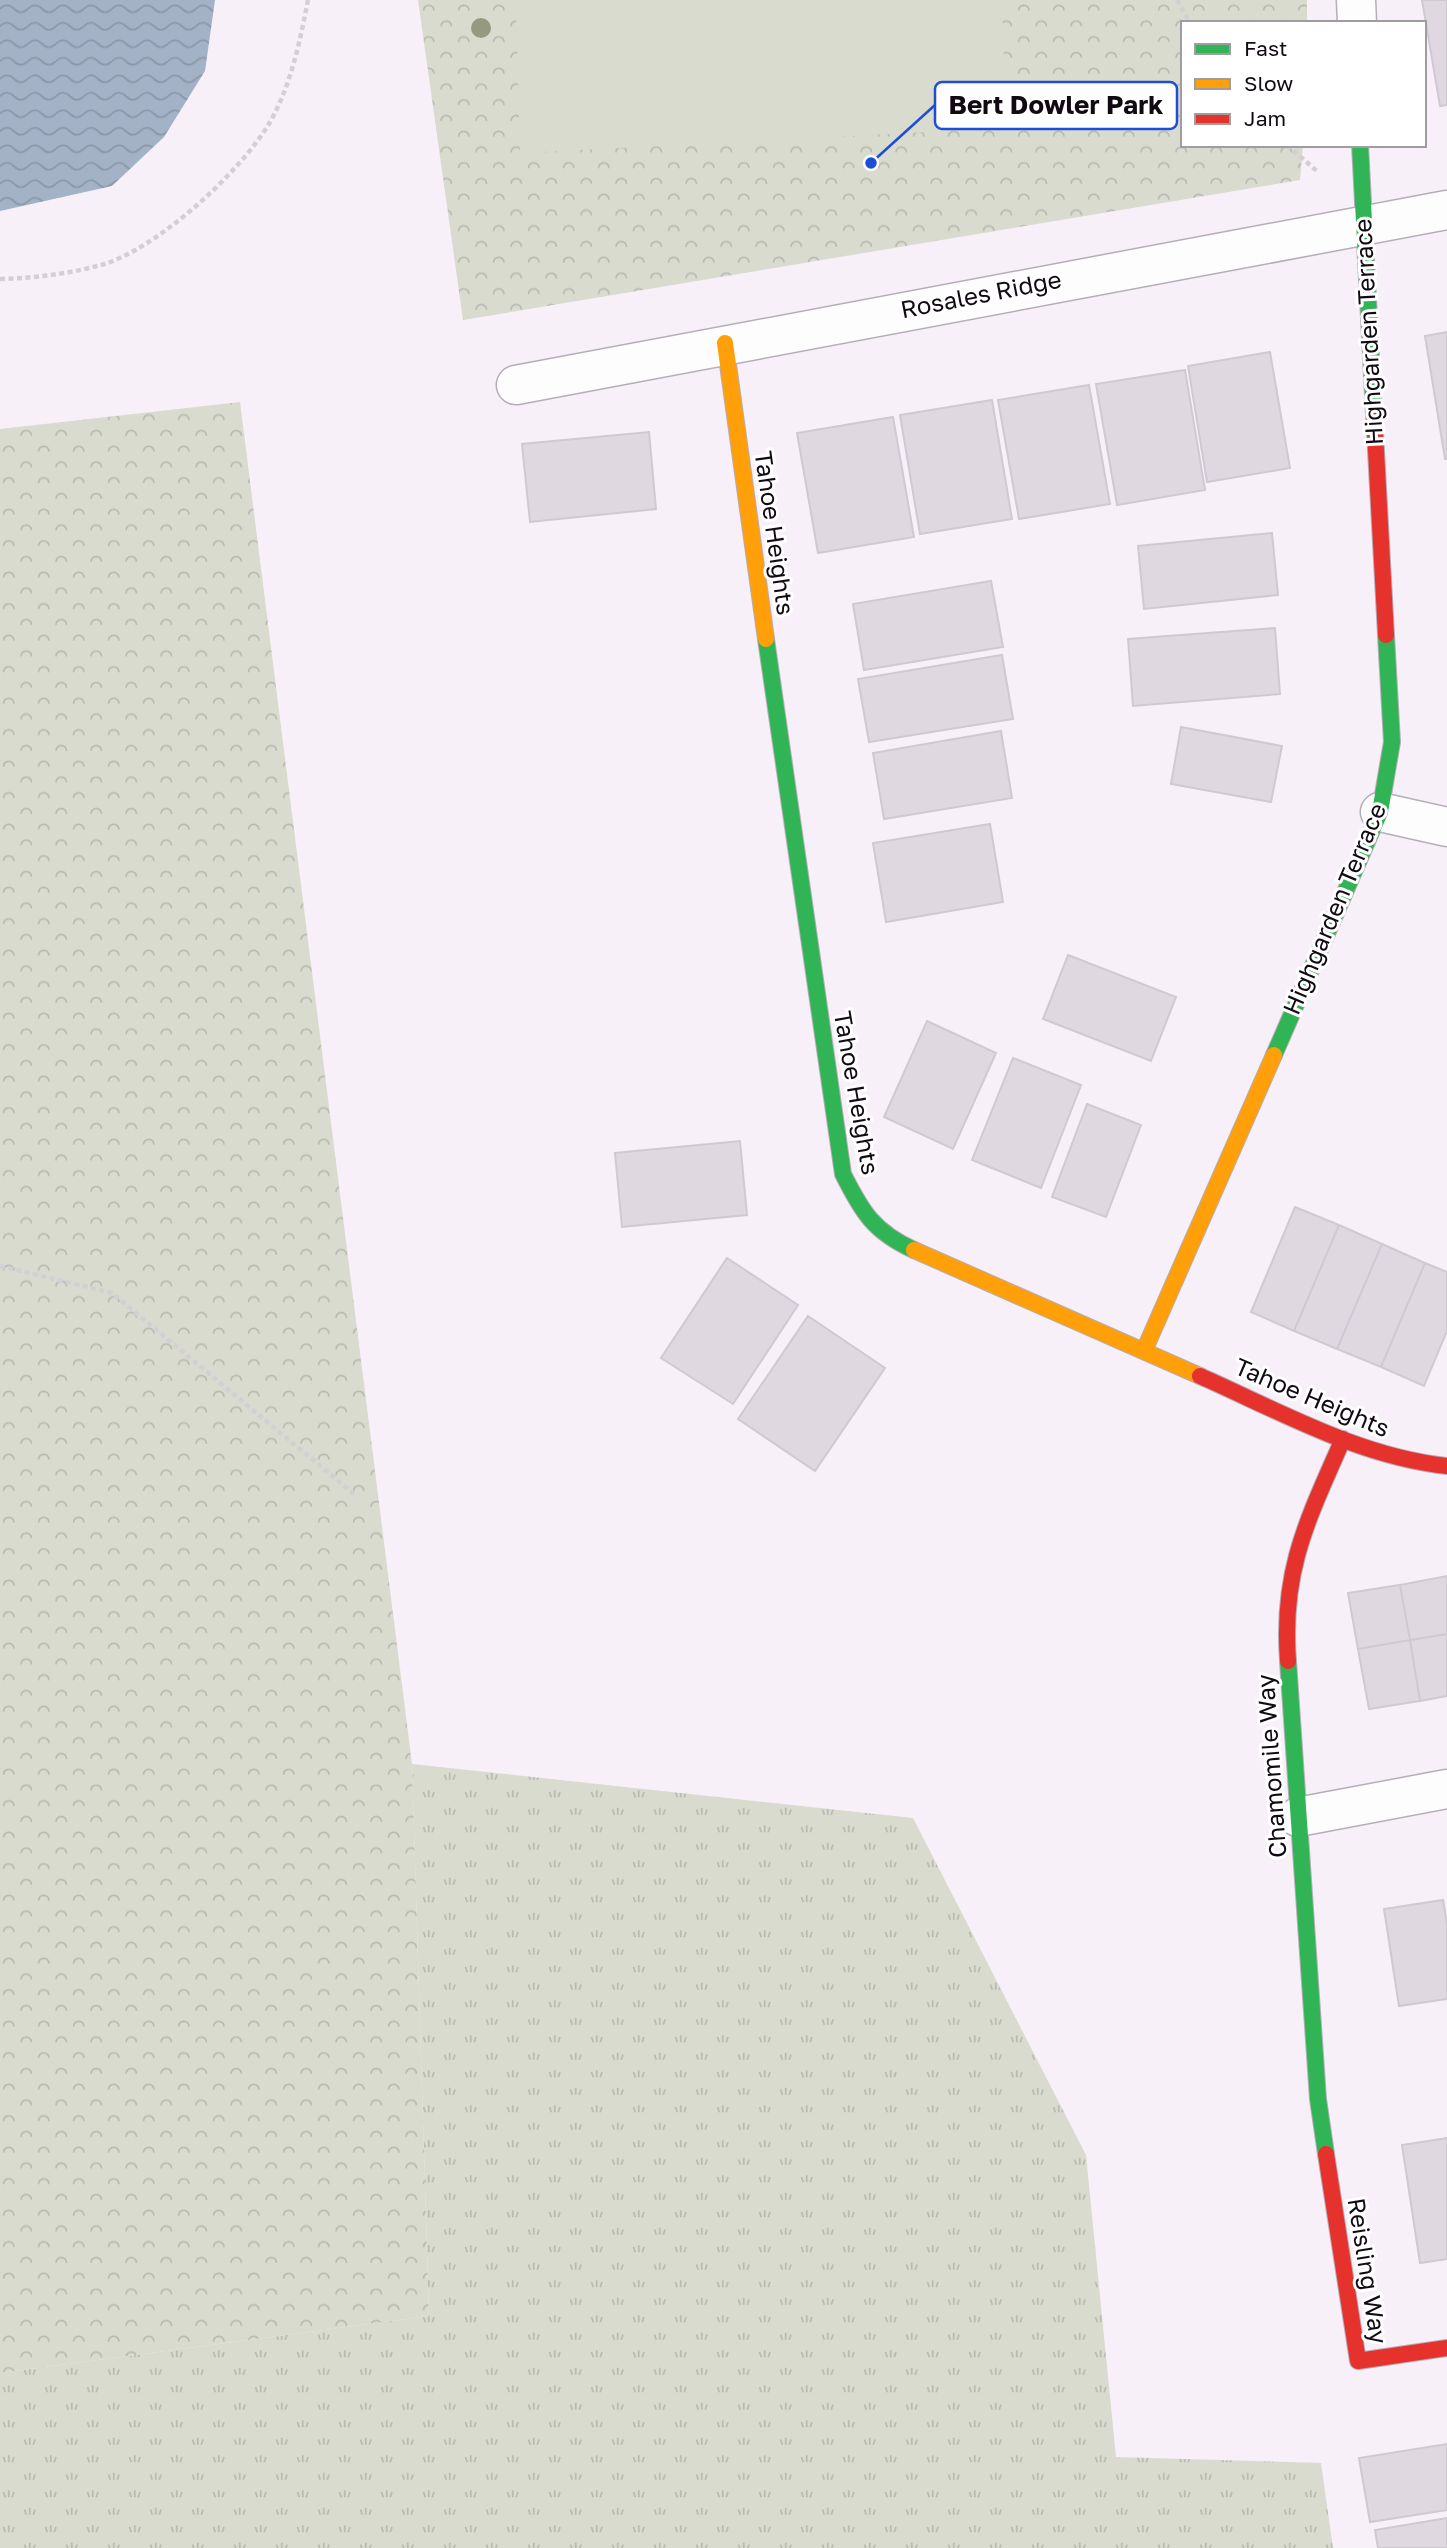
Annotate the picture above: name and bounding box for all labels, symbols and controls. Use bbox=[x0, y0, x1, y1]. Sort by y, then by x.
legend bbox=[1181, 21, 1426, 147]
text: Fast bbox=[1244, 35, 1287, 61]
text: Slow bbox=[1244, 70, 1293, 96]
callout: Bert Dowler Park bbox=[935, 82, 1177, 129]
text: Bert Dowler Park bbox=[949, 89, 1163, 120]
text: Jam bbox=[1244, 105, 1286, 131]
street label: Highgarden Terrace bbox=[1347, 218, 1388, 446]
street label: Rosales Ridge bbox=[898, 264, 1064, 323]
street label: Tahoe Heights bbox=[750, 449, 801, 617]
street label: Highgarden Terrace bbox=[1276, 798, 1391, 1018]
street label: Tahoe Heights bbox=[829, 1009, 886, 1177]
street label: Tahoe Heights bbox=[1231, 1351, 1394, 1442]
street label: Chamomile Way bbox=[1250, 1673, 1291, 1859]
street label: Reisling Way bbox=[1343, 2196, 1394, 2346]

